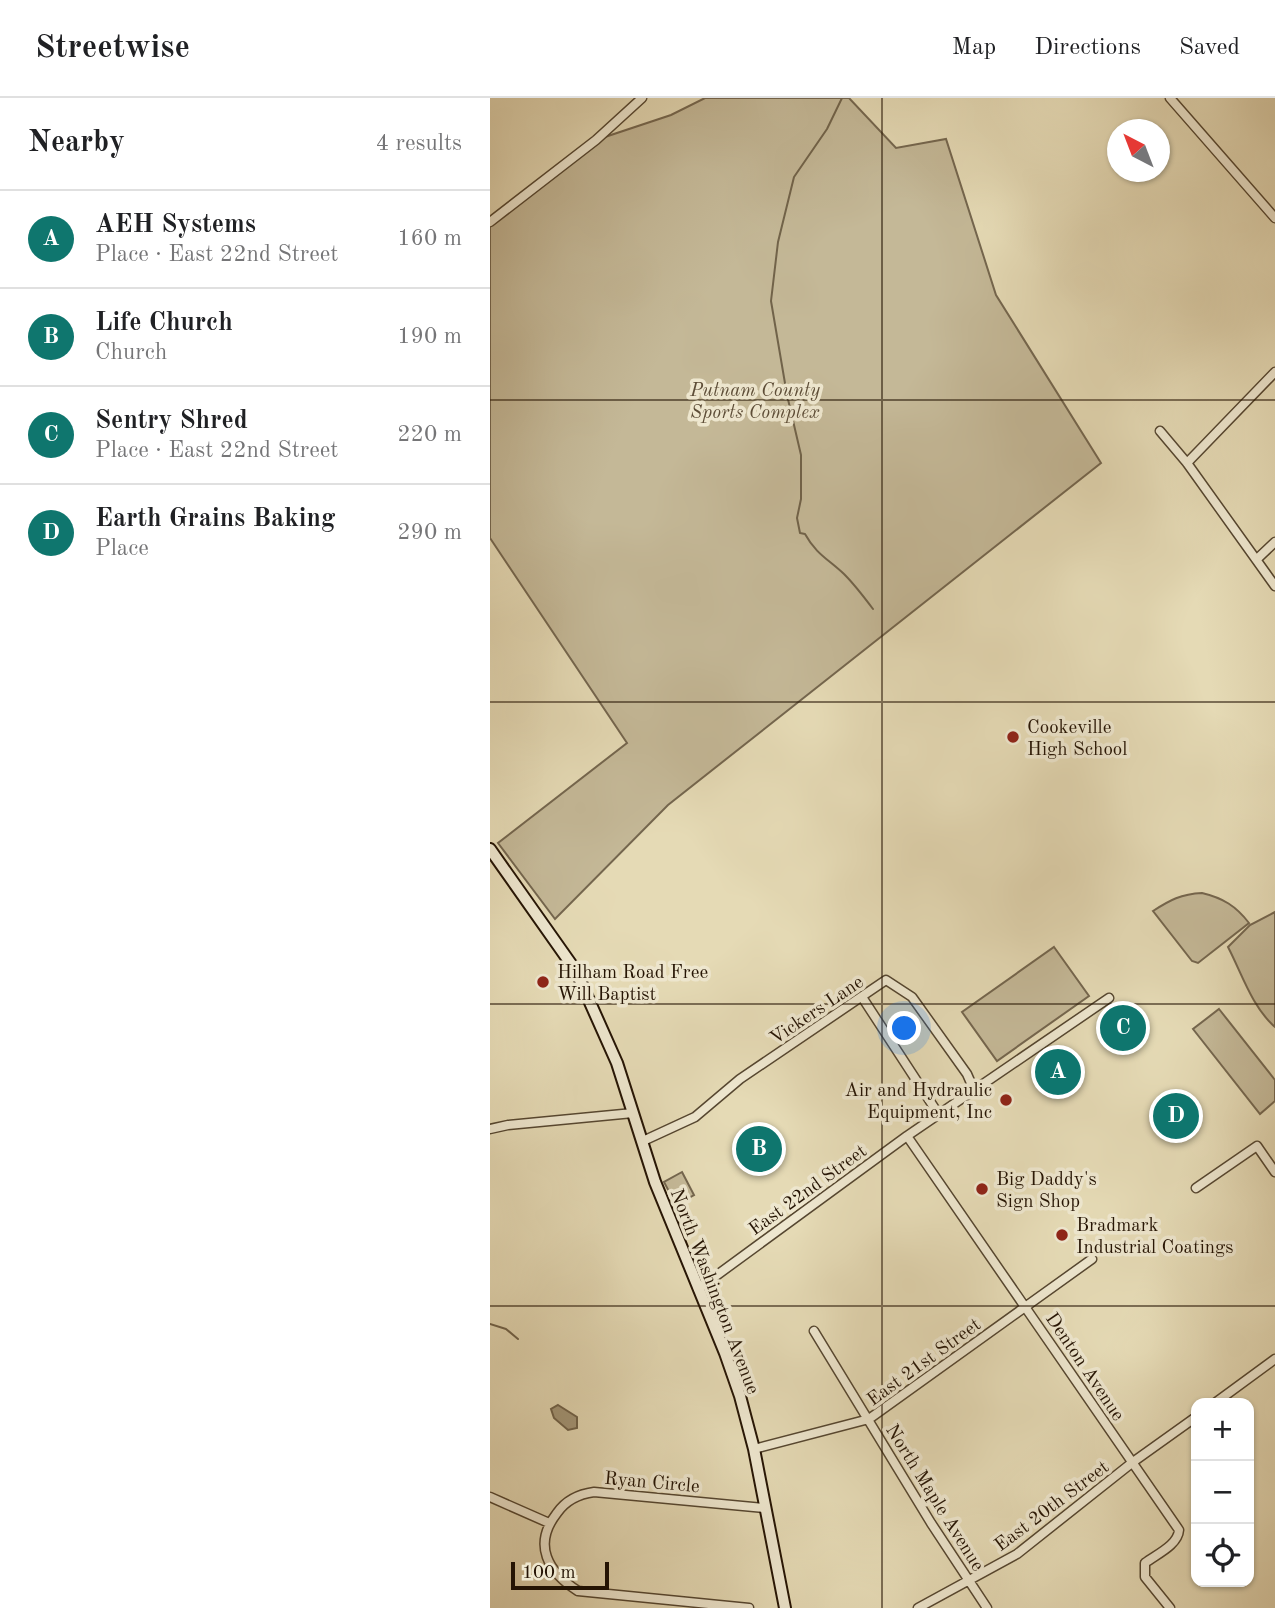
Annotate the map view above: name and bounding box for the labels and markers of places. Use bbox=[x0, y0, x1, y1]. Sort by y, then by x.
place label: Cookeville High School bbox=[1027, 719, 1127, 760]
marker: Cookeville High School bbox=[1005, 729, 1021, 745]
place label: Hilham Road Free Will Baptist bbox=[557, 964, 708, 1005]
marker: Hilham Road Free Will Baptist bbox=[535, 974, 551, 990]
pin: C bbox=[1100, 1002, 1146, 1054]
pin: A bbox=[1035, 1046, 1081, 1098]
place label: Air and Hydraulic Equipment, Inc bbox=[844, 1082, 992, 1123]
pin: D bbox=[1153, 1090, 1199, 1142]
marker: Air and Hydraulic Equipment, Inc bbox=[998, 1092, 1014, 1108]
pin: B bbox=[736, 1123, 782, 1175]
place label: Big Daddy's Sign Shop bbox=[996, 1171, 1097, 1212]
marker: Big Daddy's Sign Shop bbox=[974, 1181, 990, 1197]
place label: Bradmark Industrial Coatings bbox=[1076, 1217, 1234, 1258]
marker: Bradmark Industrial Coatings bbox=[1054, 1227, 1070, 1243]

